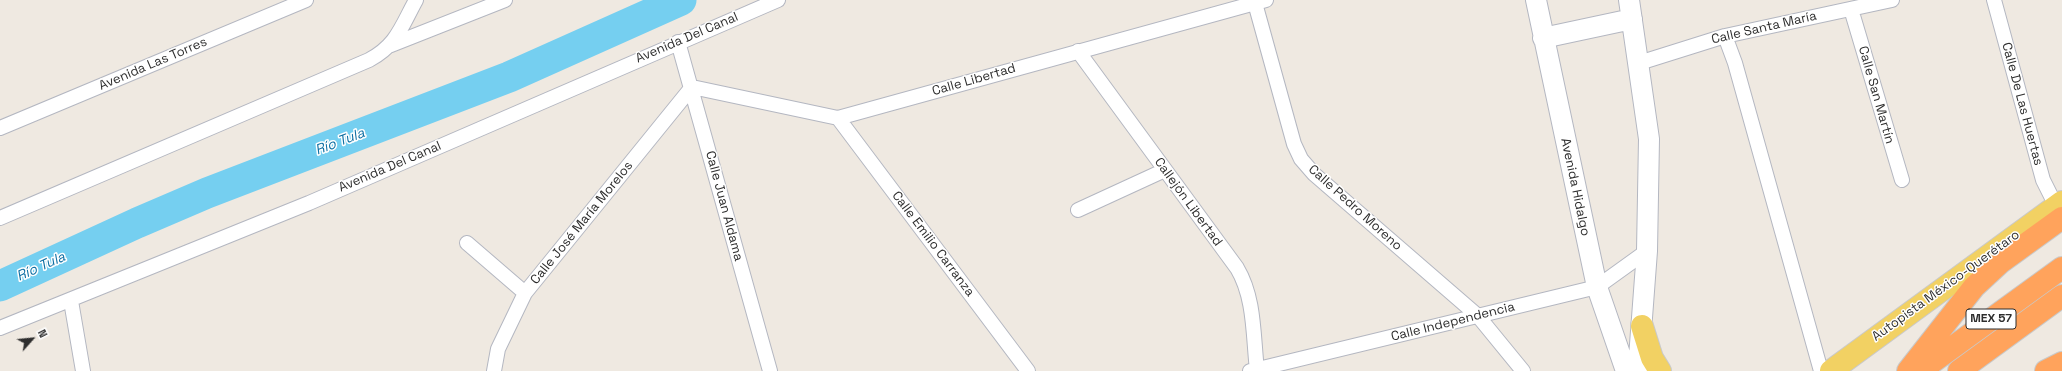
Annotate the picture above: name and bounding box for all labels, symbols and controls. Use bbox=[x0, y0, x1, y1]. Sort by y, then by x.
street label: Calle Santa María bbox=[1710, 8, 1818, 48]
street label: Avenida Del Canal bbox=[633, 9, 741, 67]
street label: Avenida Las Torres bbox=[97, 34, 209, 94]
street label: Calle De Las Huertas bbox=[1998, 41, 2046, 167]
street label: Calle San Martín bbox=[1855, 44, 1897, 146]
street label: Calle Libertad bbox=[930, 61, 1018, 99]
water label: Río Tula bbox=[313, 125, 367, 159]
street label: Avenida Hidalgo bbox=[1557, 137, 1593, 237]
street label: Avenida Del Canal bbox=[336, 138, 444, 196]
street label: Calle Juan Aldama bbox=[702, 149, 746, 263]
street label: Callejón Libertad bbox=[1151, 155, 1225, 249]
street label: Calle José María Morelos bbox=[528, 158, 636, 288]
street label: Calle Pedro Moreno bbox=[1305, 162, 1405, 254]
street label: Calle Emilio Carranza bbox=[888, 188, 978, 300]
street label: Autopista México-Querétaro bbox=[1869, 227, 2023, 345]
water label: Río Tula bbox=[14, 249, 68, 285]
street label: Calle Independencia bbox=[1390, 299, 1516, 345]
road number: MEX 57 bbox=[1966, 309, 2016, 329]
north arrow bbox=[12, 319, 52, 359]
text: N bbox=[35, 327, 51, 340]

